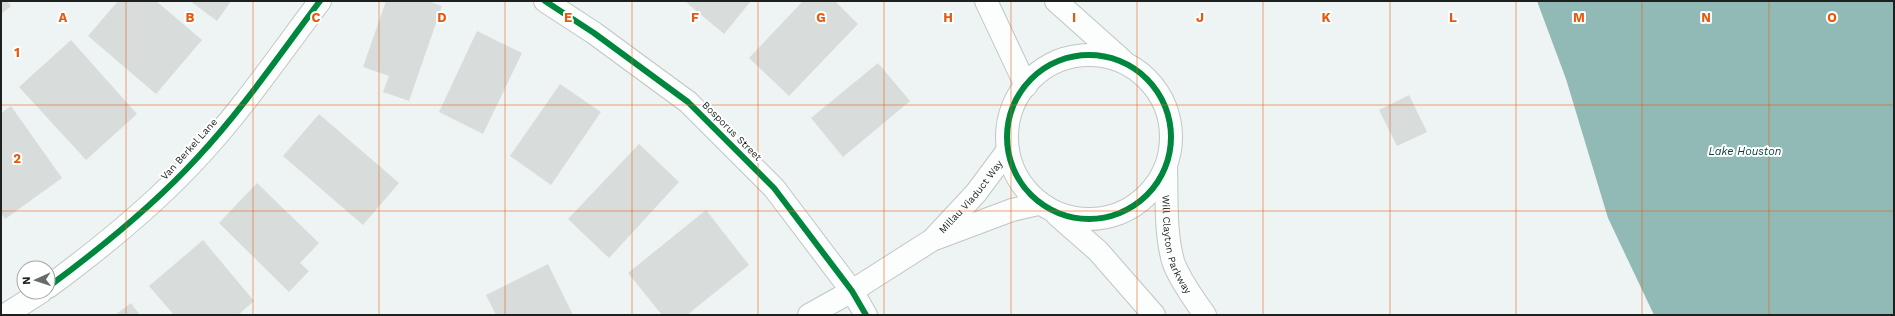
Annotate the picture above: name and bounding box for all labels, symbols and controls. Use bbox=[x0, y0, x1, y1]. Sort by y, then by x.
text: A bbox=[59, 10, 68, 25]
text: B bbox=[186, 10, 195, 25]
text: C bbox=[312, 10, 321, 25]
text: D bbox=[437, 10, 447, 25]
text: E bbox=[564, 10, 572, 25]
text: F bbox=[691, 10, 699, 25]
text: G bbox=[816, 10, 826, 25]
text: H bbox=[943, 10, 953, 25]
text: I bbox=[1072, 10, 1076, 25]
text: J bbox=[1196, 10, 1204, 25]
text: K bbox=[1321, 10, 1331, 25]
text: L bbox=[1449, 10, 1457, 25]
text: M bbox=[1573, 10, 1585, 25]
text: N bbox=[1701, 10, 1711, 25]
text: O bbox=[1827, 10, 1837, 25]
text: 1 bbox=[14, 45, 20, 60]
street label: Bosporus Street bbox=[700, 99, 764, 163]
street label: Van Berkel Lane bbox=[159, 116, 220, 182]
water label: Lake Houston bbox=[1709, 145, 1781, 158]
text: 2 bbox=[13, 151, 21, 166]
street label: Millau Viaduct Way bbox=[936, 157, 1005, 235]
street label: Will Clayton Parkway bbox=[1161, 195, 1195, 296]
north arrow bbox=[16, 260, 56, 300]
text: N bbox=[20, 276, 33, 285]

